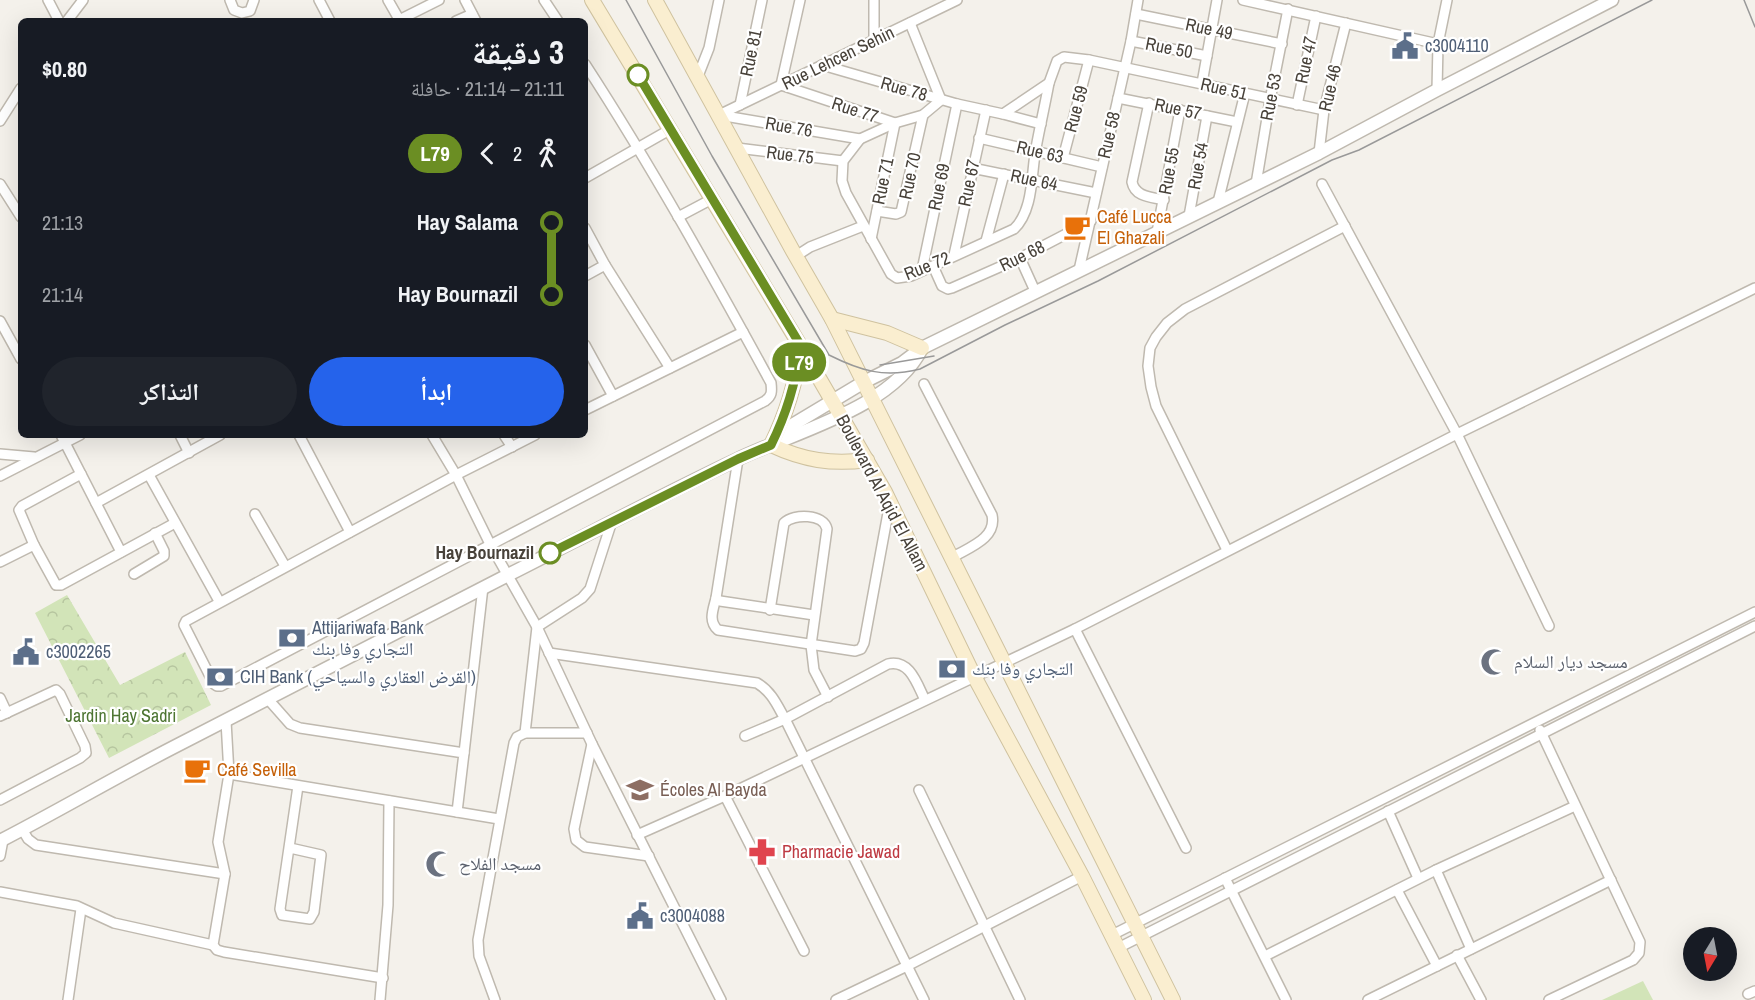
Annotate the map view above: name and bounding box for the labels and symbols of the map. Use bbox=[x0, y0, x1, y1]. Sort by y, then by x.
street label: Rue 49 bbox=[1183, 11, 1235, 46]
street label: Rue Lehcen Sehin bbox=[777, 20, 898, 96]
street label: Rue 81 bbox=[733, 26, 768, 79]
street label: Rue 50 bbox=[1143, 31, 1195, 64]
public building icon: c3004110 bbox=[1390, 31, 1420, 61]
place label: c3004110 bbox=[1425, 33, 1489, 58]
street label: Rue 47 bbox=[1288, 34, 1323, 86]
street label: Rue 46 bbox=[1312, 62, 1347, 114]
unlabelled marker bbox=[627, 64, 649, 86]
street label: Rue 78 bbox=[878, 70, 930, 107]
street label: Rue 51 bbox=[1198, 71, 1251, 106]
street label: Rue 53 bbox=[1254, 71, 1287, 123]
street label: Rue 59 bbox=[1057, 83, 1094, 135]
street label: Rue 77 bbox=[829, 90, 882, 129]
street label: Rue 57 bbox=[1152, 91, 1204, 126]
street label: Rue 58 bbox=[1091, 109, 1126, 161]
street label: Rue 76 bbox=[763, 110, 815, 143]
street label: Rue 63 bbox=[1014, 134, 1066, 169]
street label: Rue 75 bbox=[765, 139, 815, 170]
street label: Rue 54 bbox=[1181, 140, 1214, 192]
street label: Rue 55 bbox=[1152, 145, 1185, 197]
street label: Rue 70 bbox=[892, 150, 927, 202]
street label: Rue 71 bbox=[865, 154, 900, 207]
street label: Rue 67 bbox=[951, 157, 986, 209]
street label: Rue 69 bbox=[921, 161, 956, 213]
street label: Rue 64 bbox=[1008, 162, 1060, 197]
place label: Café Lucca El Ghazali bbox=[1097, 204, 1172, 250]
cafe icon: Café Lucca El Ghazali bbox=[1062, 212, 1092, 242]
street label: Rue 68 bbox=[995, 234, 1049, 277]
street label: Rue 72 bbox=[900, 245, 954, 286]
line badge: L79 bbox=[764, 342, 834, 382]
street label: Boulevard Al Aqid El Allam bbox=[831, 410, 934, 575]
place label: Hay Bournazil bbox=[436, 540, 534, 565]
marker: Hay Bournazil bbox=[539, 542, 561, 564]
place label: Attijariwafa Bank التجاري وفا بنك bbox=[311, 615, 424, 664]
bank icon: Attijariwafa Bank التجاري وفا بنك bbox=[277, 623, 307, 653]
public building icon: c3002265 bbox=[11, 637, 41, 667]
place label: c3002265 bbox=[46, 639, 111, 664]
mosque icon: مسجد ديار السلام bbox=[1479, 647, 1509, 677]
place label: مسجد ديار السلام bbox=[1514, 649, 1628, 674]
bank icon: التجاري وفا بنك bbox=[937, 654, 967, 684]
place label: التجاري وفا بنك bbox=[972, 656, 1073, 684]
bank icon: CIH Bank (القرض العقاري والسياحي) bbox=[205, 662, 235, 692]
place label: CIH Bank (القرض العقاري والسياحي) bbox=[240, 664, 476, 692]
park label: Jardin Hay Sadri bbox=[66, 703, 176, 728]
cafe icon: Café Sevilla bbox=[182, 755, 212, 785]
place label: Café Sevilla bbox=[217, 757, 297, 782]
school or university icon: Écoles Al Bayda bbox=[625, 775, 655, 805]
place label: Écoles Al Bayda bbox=[660, 777, 767, 802]
pharmacy icon: Pharmacie Jawad bbox=[747, 837, 777, 867]
place label: Pharmacie Jawad bbox=[782, 839, 900, 864]
mosque icon: مسجد الفلاح bbox=[424, 849, 454, 879]
place label: مسجد الفلاح bbox=[459, 851, 541, 876]
public building icon: c3004088 bbox=[625, 901, 655, 931]
place label: c3004088 bbox=[660, 903, 725, 928]
north arrow bbox=[1683, 927, 1737, 981]

